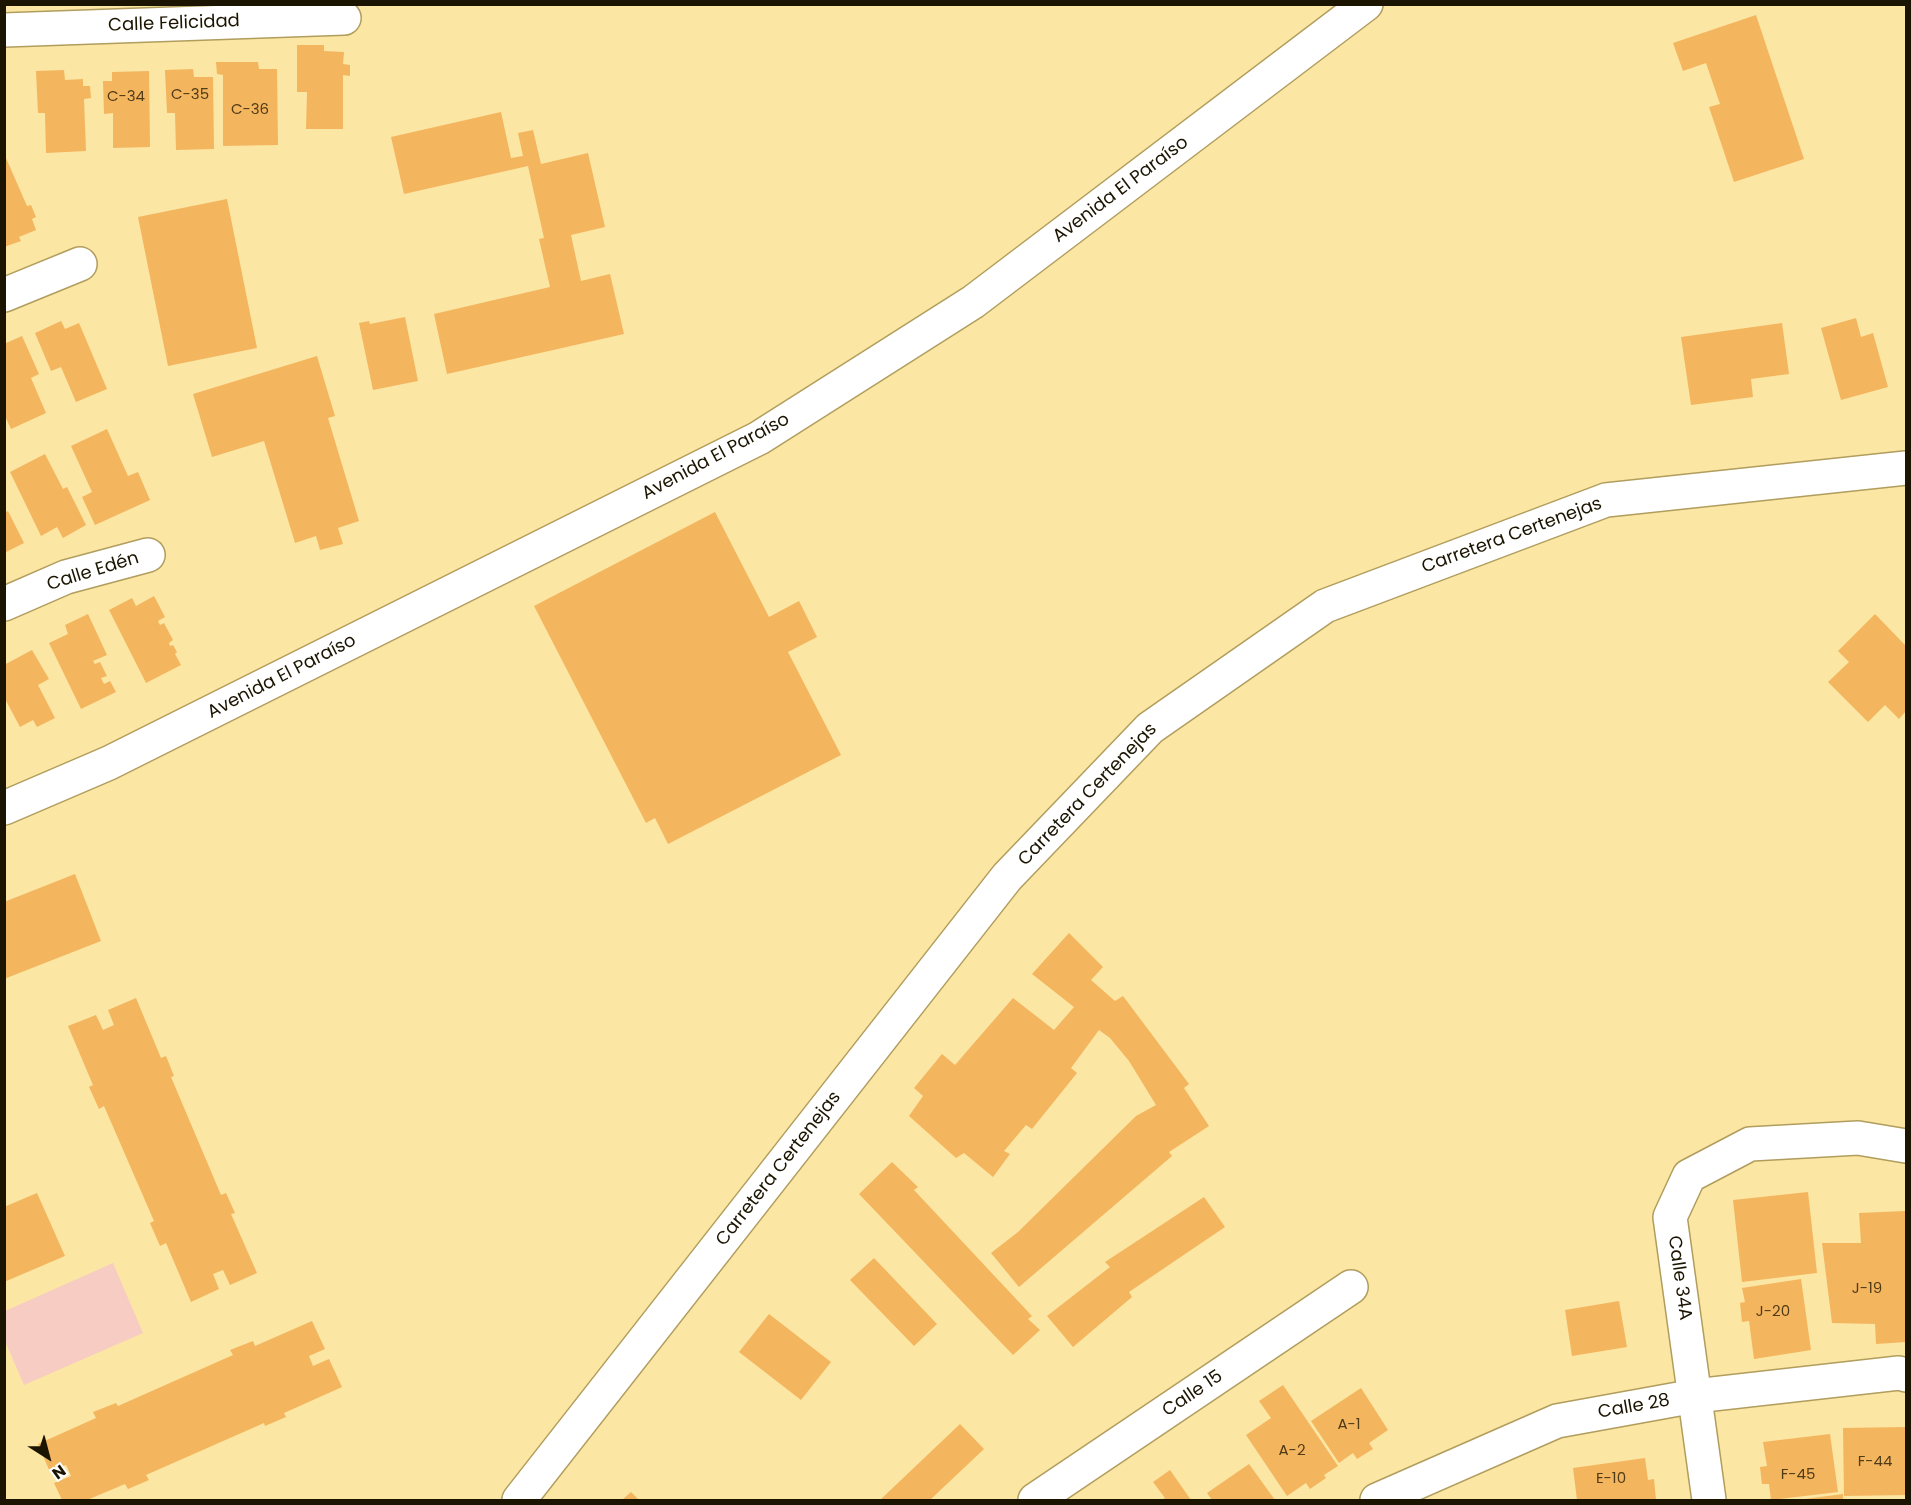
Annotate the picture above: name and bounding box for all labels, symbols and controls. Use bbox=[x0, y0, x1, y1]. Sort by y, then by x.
street label: Calle Felicidad bbox=[108, 11, 240, 37]
house number: C-35 bbox=[171, 86, 209, 104]
house number: C-34 bbox=[107, 88, 145, 106]
house number: C-36 bbox=[231, 101, 269, 119]
street label: Avenida El Paraíso bbox=[1049, 132, 1193, 248]
street label: Avenida El Paraíso bbox=[639, 409, 793, 505]
street label: Carretera Certenejas bbox=[1419, 493, 1605, 579]
street label: Calle Edén bbox=[44, 548, 142, 596]
street label: Avenida El Paraíso bbox=[204, 630, 360, 724]
street label: Carretera Certenejas bbox=[1014, 719, 1162, 871]
street label: Carretera Certenejas bbox=[712, 1087, 846, 1251]
street label: Calle 34A bbox=[1662, 1234, 1696, 1322]
house number: J-19 bbox=[1852, 1280, 1882, 1298]
house number: J-20 bbox=[1756, 1303, 1790, 1321]
street label: Calle 15 bbox=[1159, 1366, 1227, 1422]
street label: Calle 28 bbox=[1596, 1390, 1672, 1424]
house number: A-1 bbox=[1337, 1416, 1361, 1434]
north arrow bbox=[18, 1427, 78, 1487]
house number: A-2 bbox=[1279, 1442, 1305, 1460]
house number: F-44 bbox=[1858, 1453, 1892, 1471]
text: N bbox=[47, 1459, 71, 1485]
house number: F-45 bbox=[1781, 1466, 1815, 1484]
house number: E-10 bbox=[1596, 1470, 1626, 1488]

